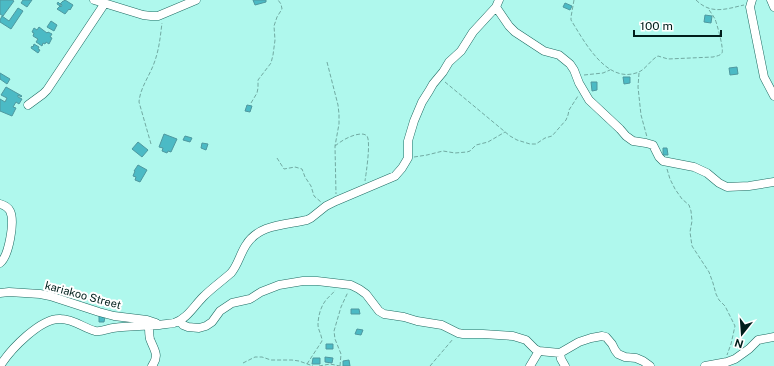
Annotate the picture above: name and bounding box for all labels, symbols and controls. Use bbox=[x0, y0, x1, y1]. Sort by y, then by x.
scale bar bbox=[634, 12, 721, 38]
text: 100 m bbox=[640, 19, 673, 33]
street label: kariakoo Street bbox=[44, 279, 122, 311]
north arrow bbox=[722, 314, 762, 354]
text: N bbox=[733, 337, 745, 351]

